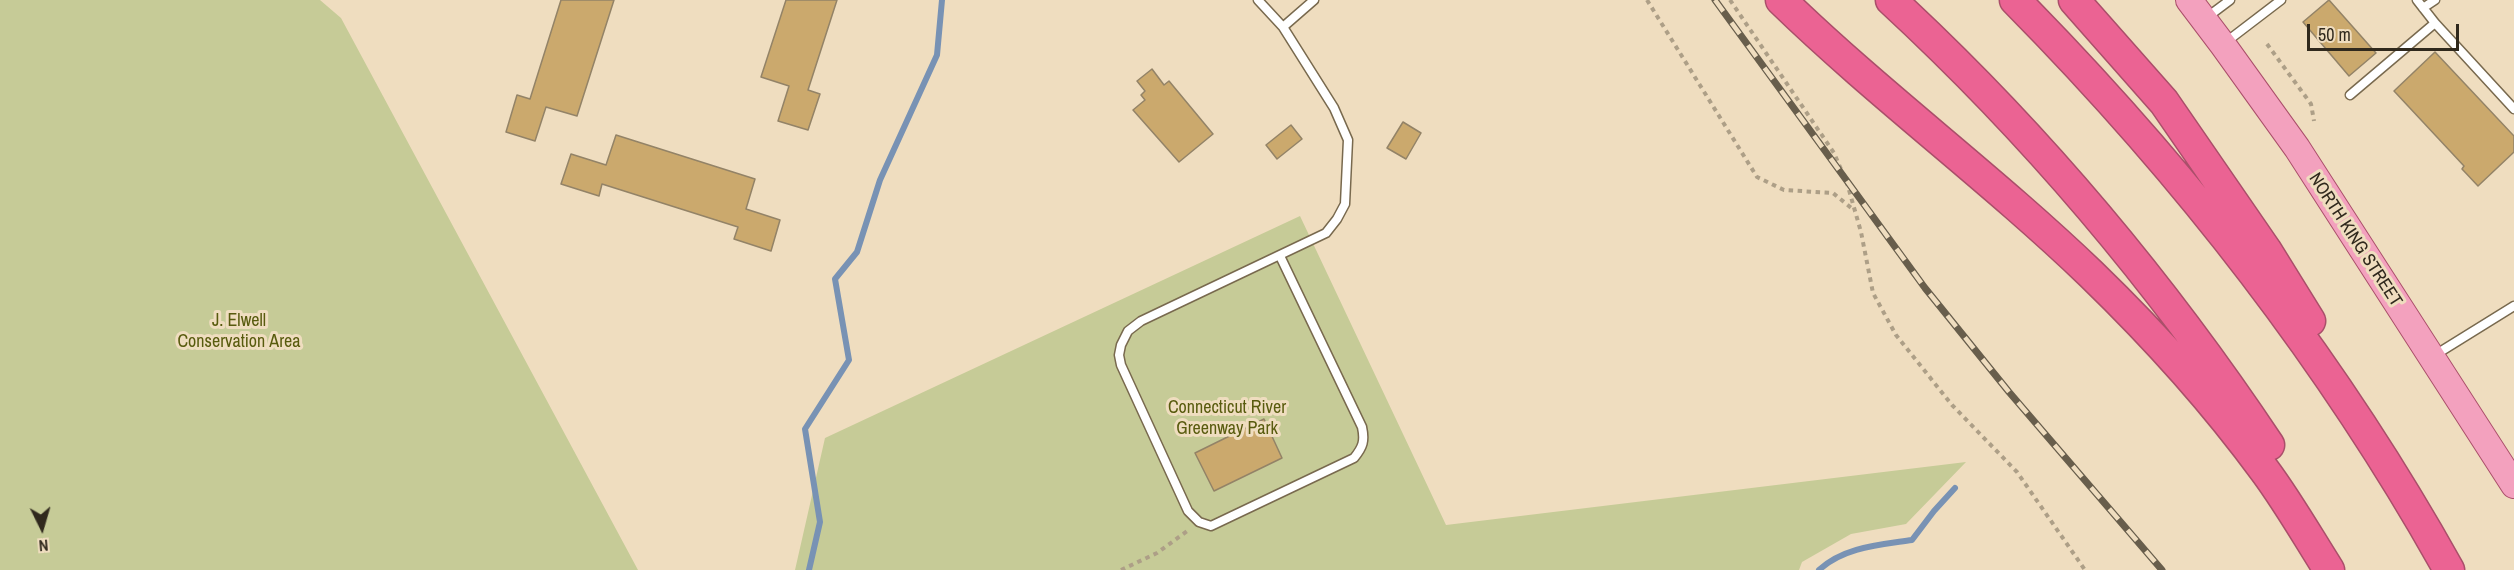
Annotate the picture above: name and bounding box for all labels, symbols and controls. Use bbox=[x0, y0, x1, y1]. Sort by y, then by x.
scale bar bbox=[2310, 12, 2462, 50]
text: 50 m bbox=[2318, 22, 2351, 47]
street label: NORTH KING STREET bbox=[2304, 169, 2406, 311]
park label: J. Elwell Conservation Area bbox=[177, 310, 301, 352]
park label: Connecticut River Greenway Park bbox=[1168, 397, 1286, 440]
north arrow bbox=[12, 498, 72, 558]
text: N bbox=[38, 535, 49, 557]

